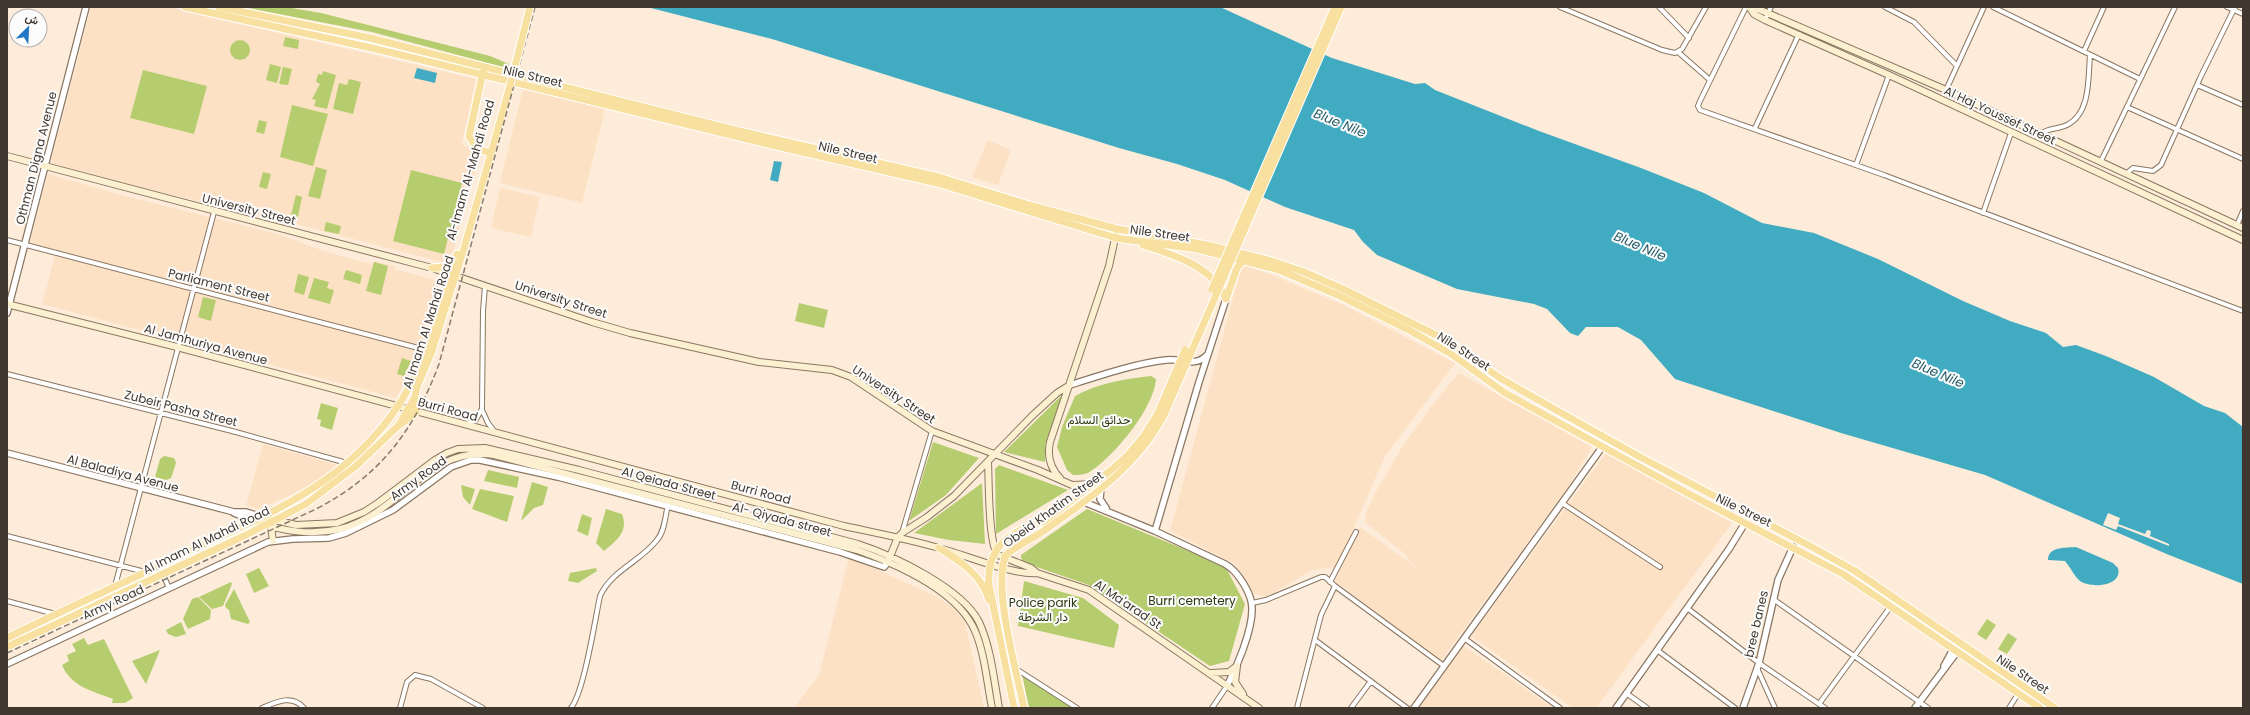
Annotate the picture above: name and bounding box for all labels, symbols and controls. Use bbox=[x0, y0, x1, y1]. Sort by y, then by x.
north arrow bbox=[8, 8, 48, 48]
text: ش bbox=[23, 9, 41, 29]
street label: Nile Street bbox=[502, 61, 564, 91]
street label: Al Haj Youssef Street bbox=[1941, 82, 2059, 148]
street label: Othman Digna Avenue bbox=[11, 90, 61, 226]
street label: Al-Imam Al-Mahdi Road bbox=[442, 98, 498, 242]
water label: Blue Nile bbox=[1311, 104, 1369, 142]
street label: Nile Street bbox=[817, 137, 879, 167]
street label: University Street bbox=[200, 189, 298, 229]
street label: Nile Street bbox=[1129, 220, 1191, 246]
water label: Blue Nile bbox=[1611, 227, 1669, 265]
street label: Al Imam Al Mahdi Road bbox=[398, 253, 458, 391]
street label: Parliament Street bbox=[167, 264, 271, 306]
street label: University Street bbox=[513, 276, 609, 322]
street label: Al Jamhuriya Avenue bbox=[142, 319, 270, 369]
street label: Nile Street bbox=[1434, 327, 1494, 375]
water label: Blue Nile bbox=[1909, 354, 1967, 392]
street label: University Street bbox=[849, 361, 939, 427]
street label: Zubeir Pasha Street bbox=[123, 386, 239, 430]
street label: Burri Road bbox=[416, 393, 480, 425]
park label: حدائق السلام bbox=[1067, 411, 1131, 428]
street label: Al Baladiya Avenue bbox=[65, 450, 181, 496]
street label: Army Road bbox=[386, 452, 450, 504]
street label: Al Qeiada Street bbox=[620, 462, 718, 504]
street label: Obeid Khatim Street bbox=[999, 467, 1107, 551]
street label: Burri Road bbox=[729, 476, 793, 508]
street label: Nile Street bbox=[1713, 489, 1775, 531]
street label: Al- Qiyada street bbox=[731, 498, 833, 540]
street label: Al Imam Al Mahdi Road bbox=[140, 502, 272, 578]
street label: Al Ma'arad St bbox=[1091, 575, 1165, 633]
street label: Army Road bbox=[79, 580, 147, 624]
street label: bree banes bbox=[1740, 589, 1772, 659]
park label: Burri cemetery bbox=[1148, 592, 1236, 609]
park label: Police parik دار الشرطة bbox=[1009, 594, 1078, 625]
street label: Nile Street bbox=[1993, 650, 2053, 698]

